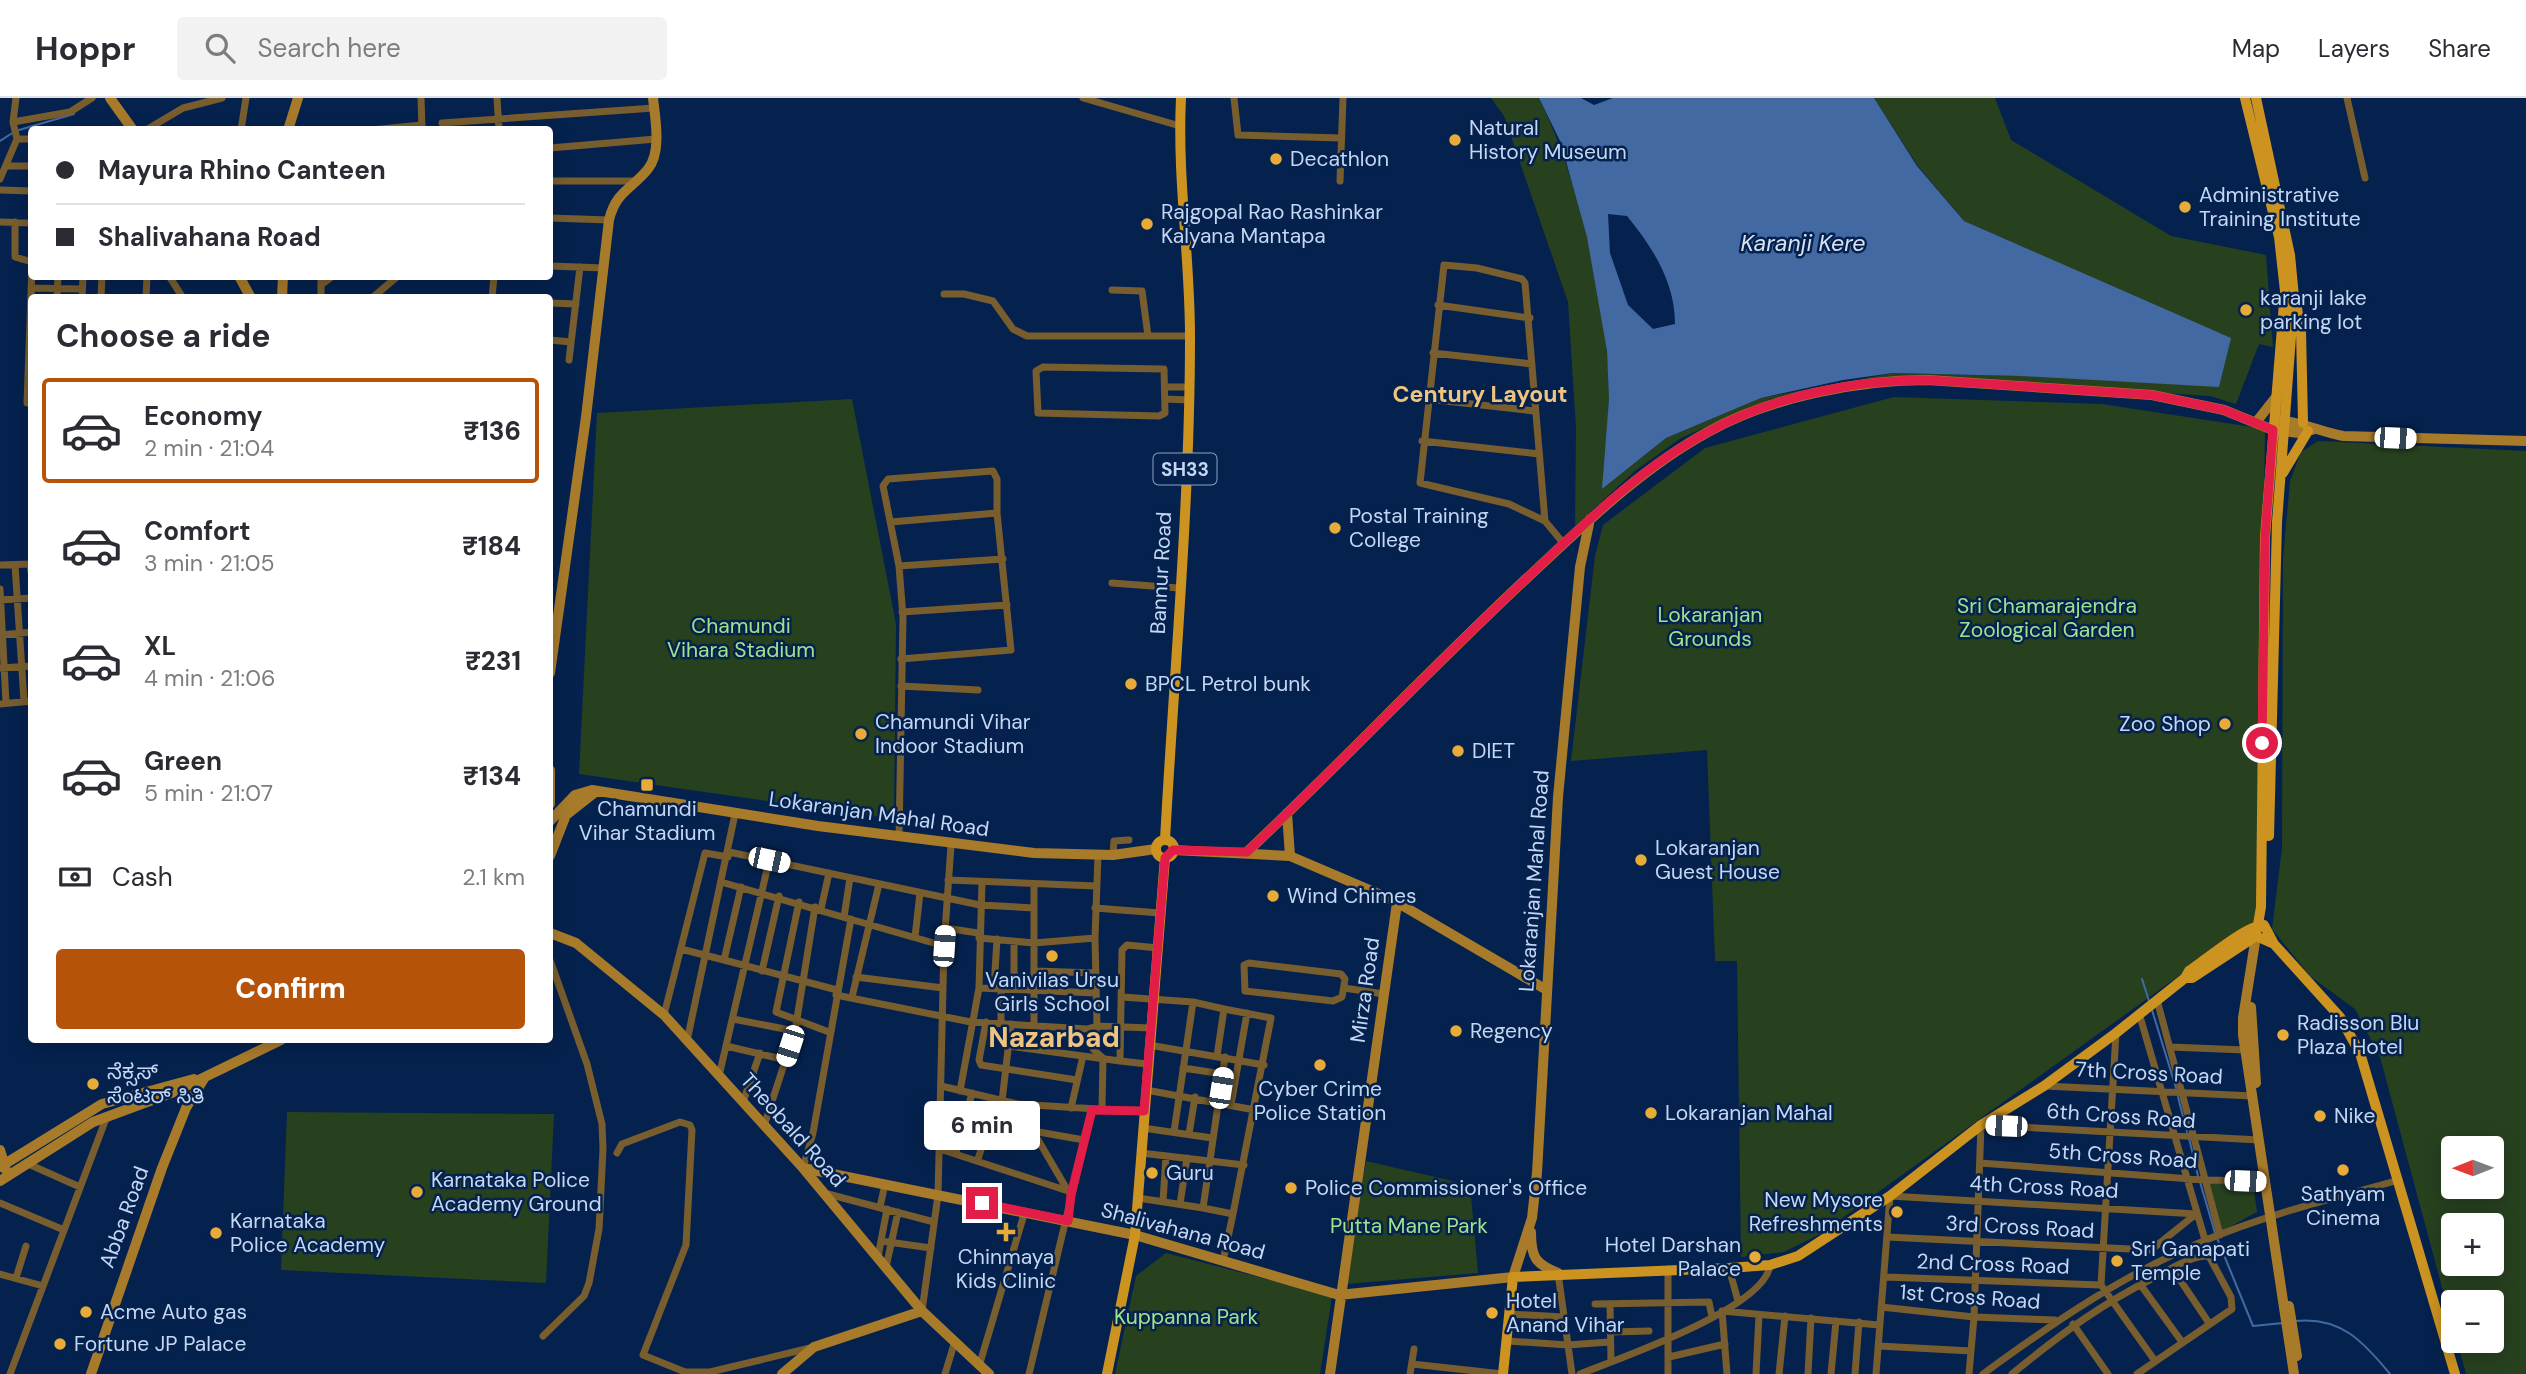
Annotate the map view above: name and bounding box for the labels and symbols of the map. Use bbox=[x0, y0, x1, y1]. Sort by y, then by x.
place label: Natural History Museum bbox=[1469, 114, 1627, 166]
marker: Natural History Museum bbox=[1447, 132, 1463, 148]
place label: Decathlon bbox=[1290, 145, 1389, 173]
marker: Decathlon bbox=[1268, 151, 1284, 167]
place label: Administrative Training Institute bbox=[2199, 181, 2361, 233]
place label: Rajgopal Rao Rashinkar Kalyana Mantapa bbox=[1161, 198, 1383, 250]
marker: Administrative Training Institute bbox=[2177, 199, 2193, 215]
marker: Rajgopal Rao Rashinkar Kalyana Mantapa bbox=[1139, 216, 1155, 232]
water label: Karanji Kere bbox=[1741, 228, 1865, 258]
place label: karanji lake parking lot bbox=[2260, 284, 2367, 336]
marker: karanji lake parking lot bbox=[2238, 302, 2254, 318]
district label: Century Layout bbox=[1393, 379, 1567, 409]
car bbox=[2374, 427, 2417, 449]
road number: SH33 bbox=[1154, 454, 1216, 484]
place label: Postal Training College bbox=[1349, 502, 1489, 554]
street label: Bannur Road bbox=[1144, 511, 1178, 635]
marker: Postal Training College bbox=[1327, 520, 1343, 536]
park label: Sri Chamarajendra Zoological Garden bbox=[1957, 592, 2137, 644]
park label: Lokaranjan Grounds bbox=[1658, 601, 1762, 653]
park label: Chamundi Vihara Stadium bbox=[667, 612, 815, 664]
place label: BPCL Petrol bunk bbox=[1145, 670, 1311, 698]
marker: BPCL Petrol bunk bbox=[1123, 676, 1139, 692]
place label: Chamundi Vihar Indoor Stadium bbox=[875, 708, 1031, 760]
place label: Zoo Shop bbox=[2119, 710, 2211, 738]
marker: Zoo Shop bbox=[2217, 716, 2233, 732]
marker: Chamundi Vihar Indoor Stadium bbox=[853, 726, 869, 742]
route start bbox=[2246, 727, 2278, 759]
place label: DIET bbox=[1472, 737, 1515, 765]
marker: DIET bbox=[1450, 743, 1466, 759]
street label: Lokaranjan Mahal Road bbox=[1512, 769, 1556, 993]
marker: Chamundi Vihar Stadium bbox=[639, 777, 655, 793]
street label: Lokaranjan Mahal Road bbox=[767, 785, 991, 843]
place label: Chamundi Vihar Stadium bbox=[579, 795, 715, 847]
place label: Lokaranjan Guest House bbox=[1655, 834, 1780, 886]
car bbox=[747, 845, 792, 875]
marker: Lokaranjan Guest House bbox=[1633, 852, 1649, 868]
place label: Wind Chimes bbox=[1287, 882, 1417, 910]
marker: Wind Chimes bbox=[1265, 888, 1281, 904]
car bbox=[933, 924, 956, 968]
street label: Mirza Road bbox=[1344, 936, 1386, 1044]
marker: Vanivilas Ursu Girls School bbox=[1044, 948, 1060, 964]
place label: Vanivilas Ursu Girls School bbox=[985, 966, 1119, 1018]
place label: Radisson Blu Plaza Hotel bbox=[2297, 1009, 2419, 1061]
place label: Regency bbox=[1470, 1017, 1553, 1045]
district label: Nazarbad bbox=[988, 1019, 1120, 1056]
car bbox=[774, 1023, 807, 1069]
marker: Regency bbox=[1448, 1023, 1464, 1039]
marker: Radisson Blu Plaza Hotel bbox=[2275, 1027, 2291, 1043]
street label: 7th Cross Road bbox=[2075, 1055, 2223, 1091]
marker: Cyber Crime Police Station bbox=[1312, 1057, 1328, 1073]
place label: ನೆಕ್ಸಸ್ ಸೆಂಟರ್ ಸಿತಿ bbox=[107, 1058, 204, 1110]
car bbox=[1208, 1066, 1235, 1110]
street label: Theobald Road bbox=[734, 1067, 852, 1193]
place label: Cyber Crime Police Station bbox=[1254, 1075, 1386, 1127]
marker: ನೆಕ್ಸಸ್ ಸೆಂಟರ್ ಸಿತಿ bbox=[85, 1076, 101, 1092]
street label: 6th Cross Road bbox=[2045, 1097, 2197, 1135]
place label: Lokaranjan Mahal bbox=[1665, 1099, 1833, 1127]
callout: 6 min bbox=[924, 1102, 1040, 1150]
place label: Nike bbox=[2334, 1102, 2375, 1130]
marker: Lokaranjan Mahal bbox=[1643, 1105, 1659, 1121]
marker: Nike bbox=[2312, 1108, 2328, 1124]
car bbox=[1985, 1115, 2028, 1137]
north arrow bbox=[2441, 1136, 2504, 1199]
street label: 5th Cross Road bbox=[2048, 1137, 2198, 1175]
place label: Guru bbox=[1166, 1159, 1214, 1187]
street label: Abba Road bbox=[93, 1162, 155, 1272]
marker: Sathyam Cinema bbox=[2335, 1162, 2351, 1178]
marker: Guru bbox=[1144, 1165, 1160, 1181]
place label: Karnataka Police Academy Ground bbox=[431, 1166, 602, 1218]
street label: 4th Cross Road bbox=[1969, 1169, 2119, 1205]
car bbox=[2224, 1170, 2267, 1192]
place label: Police Commissioner's Office bbox=[1305, 1174, 1587, 1202]
marker: Police Commissioner's Office bbox=[1283, 1180, 1299, 1196]
place label: Sathyam Cinema bbox=[2301, 1180, 2385, 1232]
marker: Karnataka Police Academy Ground bbox=[409, 1184, 425, 1200]
place label: New Mysore Refreshments bbox=[1749, 1186, 1883, 1238]
route end bbox=[966, 1187, 998, 1219]
street label: Shalivahana Road bbox=[1098, 1196, 1268, 1266]
marker: New Mysore Refreshments bbox=[1889, 1204, 1905, 1220]
place label: Karnataka Police Academy bbox=[230, 1207, 386, 1259]
street label: 3rd Cross Road bbox=[1945, 1209, 2095, 1245]
park label: Putta Mane Park bbox=[1330, 1212, 1488, 1240]
marker: Chinmaya Kids Clinic bbox=[996, 1222, 1016, 1242]
marker: Karnataka Police Academy bbox=[208, 1225, 224, 1241]
place label: Hotel Darshan Palace bbox=[1605, 1231, 1741, 1283]
place label: Sri Ganapati Temple bbox=[2131, 1235, 2250, 1287]
place label: Chinmaya Kids Clinic bbox=[956, 1243, 1056, 1295]
street label: 2nd Cross Road bbox=[1916, 1247, 2070, 1281]
marker: Hotel Darshan Palace bbox=[1747, 1249, 1763, 1265]
marker: Sri Ganapati Temple bbox=[2109, 1253, 2125, 1269]
street label: 1st Cross Road bbox=[1899, 1278, 2041, 1316]
place label: Hotel Anand Vihar bbox=[1506, 1287, 1625, 1339]
place label: Acme Auto gas bbox=[100, 1298, 247, 1326]
park label: Kuppanna Park bbox=[1114, 1303, 1259, 1331]
marker: Acme Auto gas bbox=[78, 1304, 94, 1320]
marker: Hotel Anand Vihar bbox=[1484, 1305, 1500, 1321]
place label: Fortune JP Palace bbox=[74, 1330, 246, 1358]
marker: Fortune JP Palace bbox=[52, 1336, 68, 1352]

